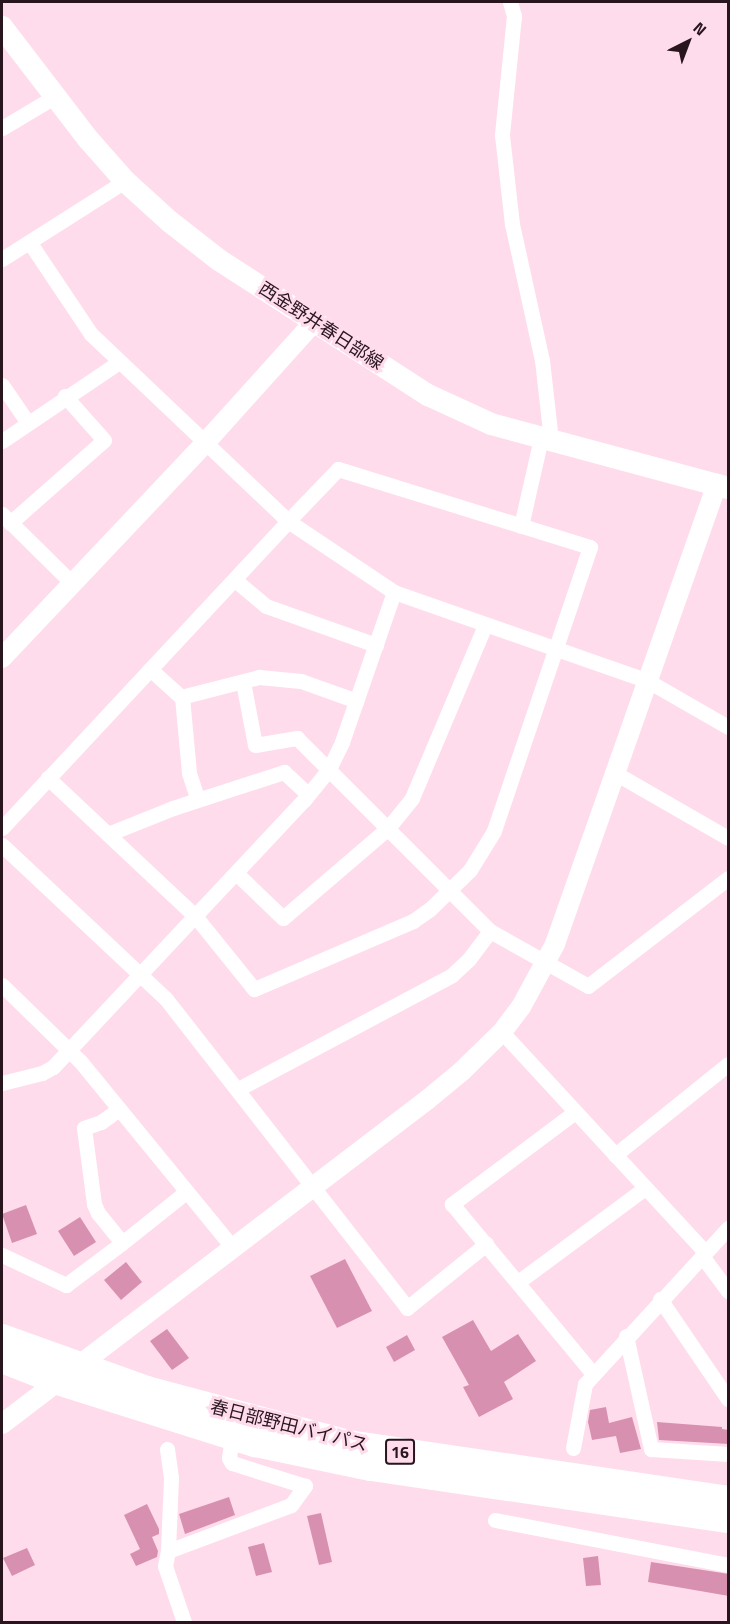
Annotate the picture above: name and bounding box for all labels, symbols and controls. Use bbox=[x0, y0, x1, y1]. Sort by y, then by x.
north arrow bbox=[658, 12, 718, 72]
text: N bbox=[688, 16, 712, 41]
street label: 西金野井春日部線 bbox=[255, 278, 387, 374]
street label: 春日部野田バイパス bbox=[208, 1396, 370, 1456]
road number: 16 bbox=[385, 1439, 415, 1465]

